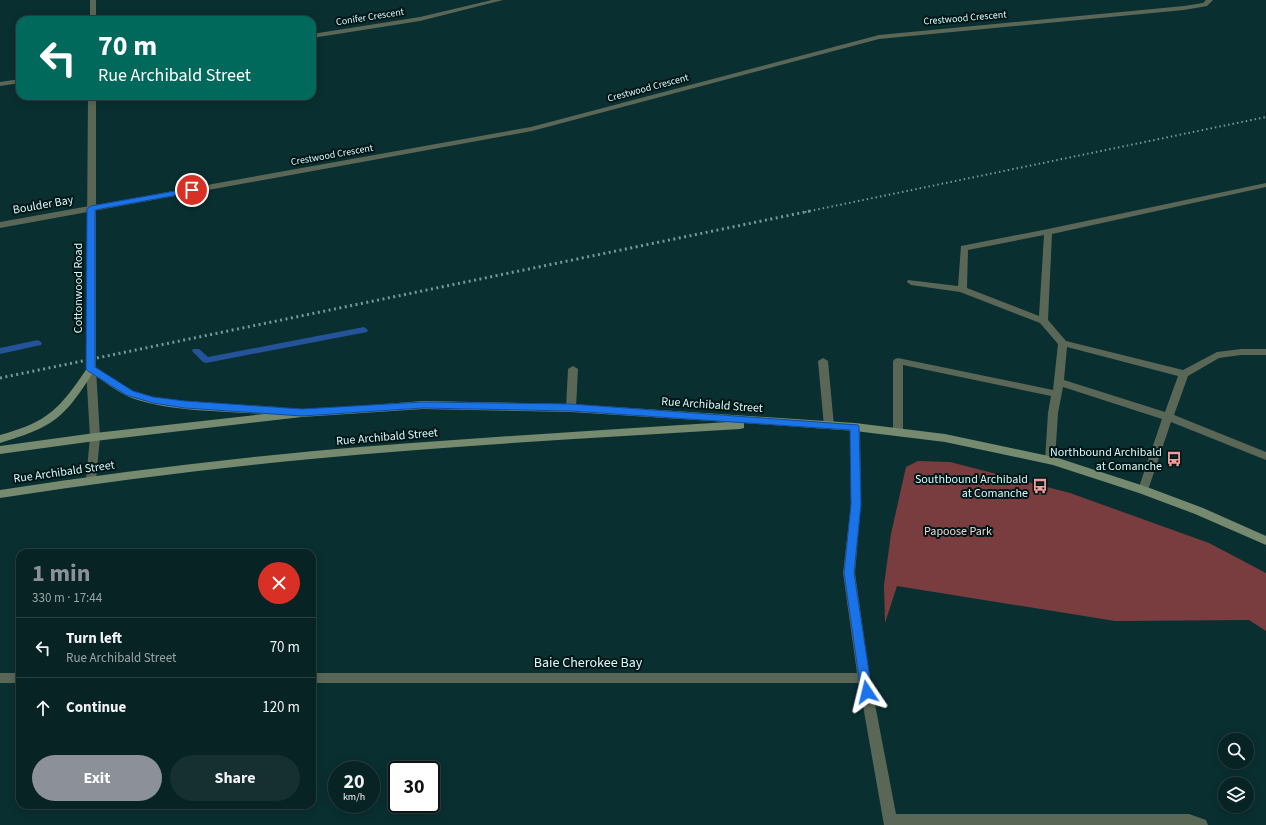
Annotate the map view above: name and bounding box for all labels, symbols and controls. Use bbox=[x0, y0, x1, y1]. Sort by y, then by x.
street label: Conifer Crescent bbox=[335, 5, 406, 29]
street label: Crestwood Crescent bbox=[923, 7, 1008, 29]
text: 70 m bbox=[98, 26, 157, 66]
icon: left bbox=[32, 32, 84, 84]
text: Rue Archibald Street bbox=[98, 63, 251, 88]
street label: Crestwood Crescent bbox=[606, 70, 691, 106]
street label: Crestwood Crescent bbox=[290, 141, 375, 169]
pin bbox=[175, 173, 209, 207]
icon: arrive bbox=[181, 179, 203, 201]
street label: Boulder Bay bbox=[11, 191, 75, 219]
street label: Cottonwood Road bbox=[70, 243, 87, 333]
street label: Rue Archibald Street bbox=[661, 393, 763, 417]
street label: Rue Archibald Street bbox=[335, 424, 439, 450]
place label: Northbound Archibald at Comanche bbox=[1050, 444, 1162, 475]
bus stop icon: Northbound Archibald at Comanche bbox=[1165, 450, 1183, 468]
street label: Rue Archibald Street bbox=[12, 456, 116, 488]
place label: Southbound Archibald at Comanche bbox=[915, 471, 1028, 502]
bus stop icon: Southbound Archibald at Comanche bbox=[1031, 477, 1049, 495]
park label: Papoose Park bbox=[924, 523, 992, 540]
text: 1 min bbox=[32, 556, 90, 591]
button: close bbox=[258, 562, 300, 604]
text: 330 m · 17:44 bbox=[32, 589, 102, 607]
text: Turn left bbox=[66, 628, 122, 649]
icon: left bbox=[32, 637, 54, 659]
text: 70 m bbox=[270, 637, 300, 658]
text: Rue Archibald Street bbox=[66, 649, 176, 667]
street label: Baie Cherokee Bay bbox=[534, 653, 643, 673]
position arrow bbox=[846, 671, 888, 713]
icon: ahead bbox=[32, 697, 54, 719]
text: Continue bbox=[66, 697, 126, 718]
text: 120 m bbox=[262, 697, 300, 718]
map controls bbox=[1218, 733, 1254, 813]
button: search bbox=[1218, 733, 1254, 769]
button: Exit bbox=[32, 755, 162, 801]
button: Share bbox=[170, 755, 300, 801]
speed limit sign: 30 bbox=[388, 761, 440, 813]
text: 20 bbox=[343, 768, 365, 796]
button: layers bbox=[1218, 777, 1254, 813]
text: km/h bbox=[343, 790, 365, 804]

